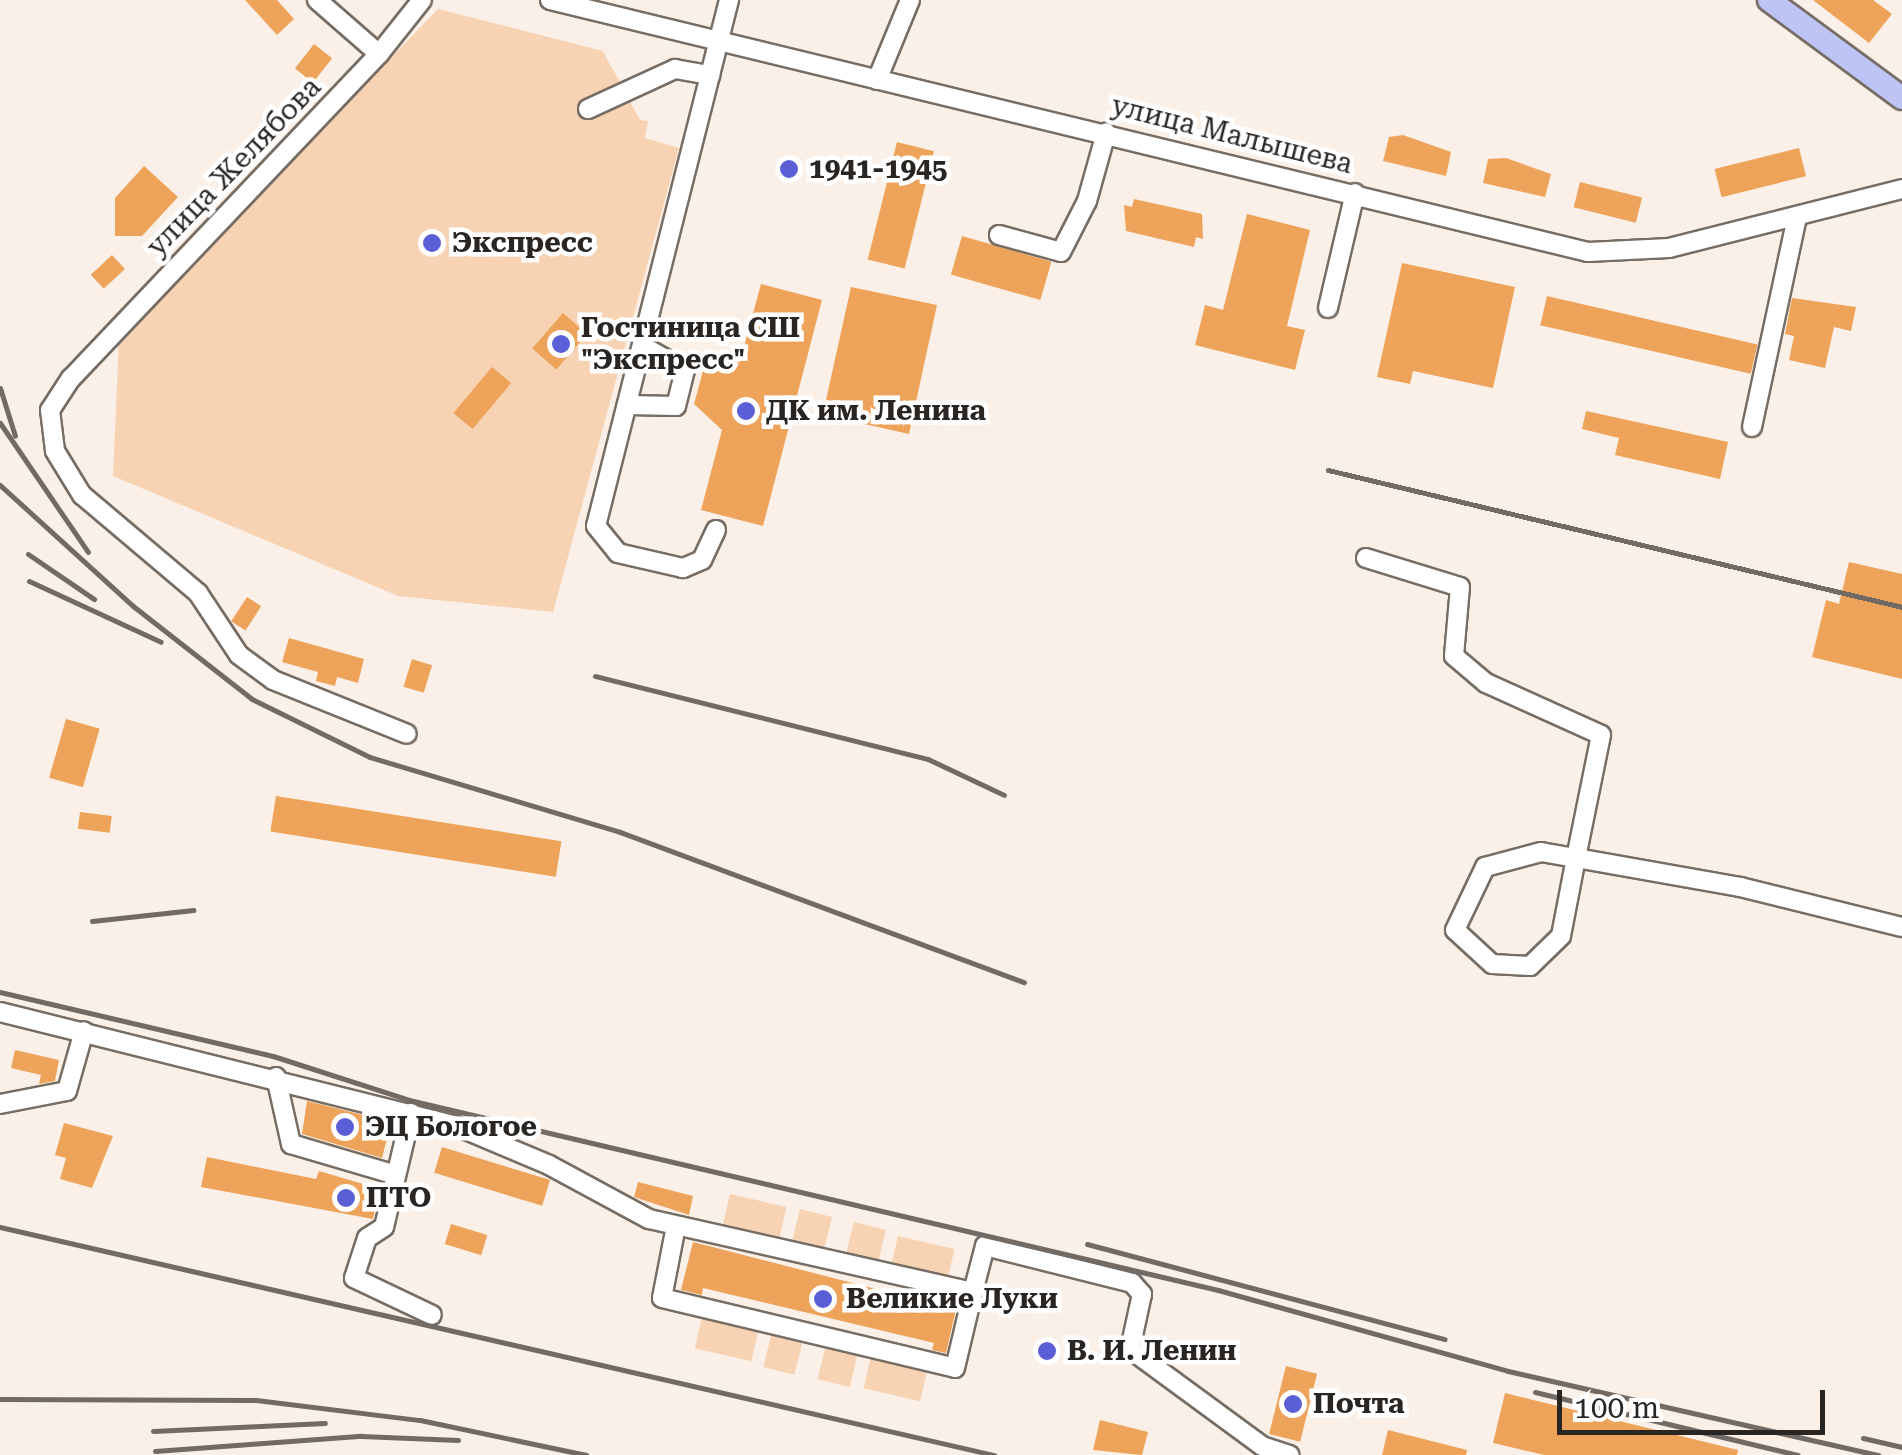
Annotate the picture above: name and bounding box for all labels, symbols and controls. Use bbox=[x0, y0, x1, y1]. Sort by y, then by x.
street label: улица Желябова bbox=[140, 71, 328, 263]
street label: улица Малышева bbox=[1108, 89, 1356, 181]
place label: 1941-1945 bbox=[809, 152, 947, 186]
marker: 1941-1945 bbox=[778, 158, 800, 180]
place label: Экспресс bbox=[452, 226, 593, 260]
marker: Экспресс bbox=[421, 232, 443, 254]
place label: Гостиница СШ "Экспресс" bbox=[581, 311, 800, 377]
marker: Гостиница СШ "Экспресс" bbox=[550, 333, 572, 355]
place label: ДК им. Ленина bbox=[766, 394, 986, 428]
marker: ДК им. Ленина bbox=[735, 400, 757, 422]
place label: ЭЦ Бологое bbox=[365, 1110, 537, 1144]
marker: ЭЦ Бологое bbox=[334, 1116, 356, 1138]
place label: ПТО bbox=[366, 1181, 431, 1215]
marker: ПТО bbox=[335, 1187, 357, 1209]
place label: Великие Луки bbox=[846, 1282, 1058, 1316]
marker: Великие Луки bbox=[810, 1286, 836, 1312]
place label: В. И. Ленин bbox=[1067, 1334, 1236, 1368]
marker: В. И. Ленин bbox=[1036, 1340, 1058, 1362]
scale bar bbox=[1562, 1370, 1830, 1432]
place label: Почта bbox=[1313, 1387, 1404, 1421]
text: 100 m bbox=[1574, 1390, 1659, 1425]
marker: Почта bbox=[1282, 1393, 1304, 1415]

